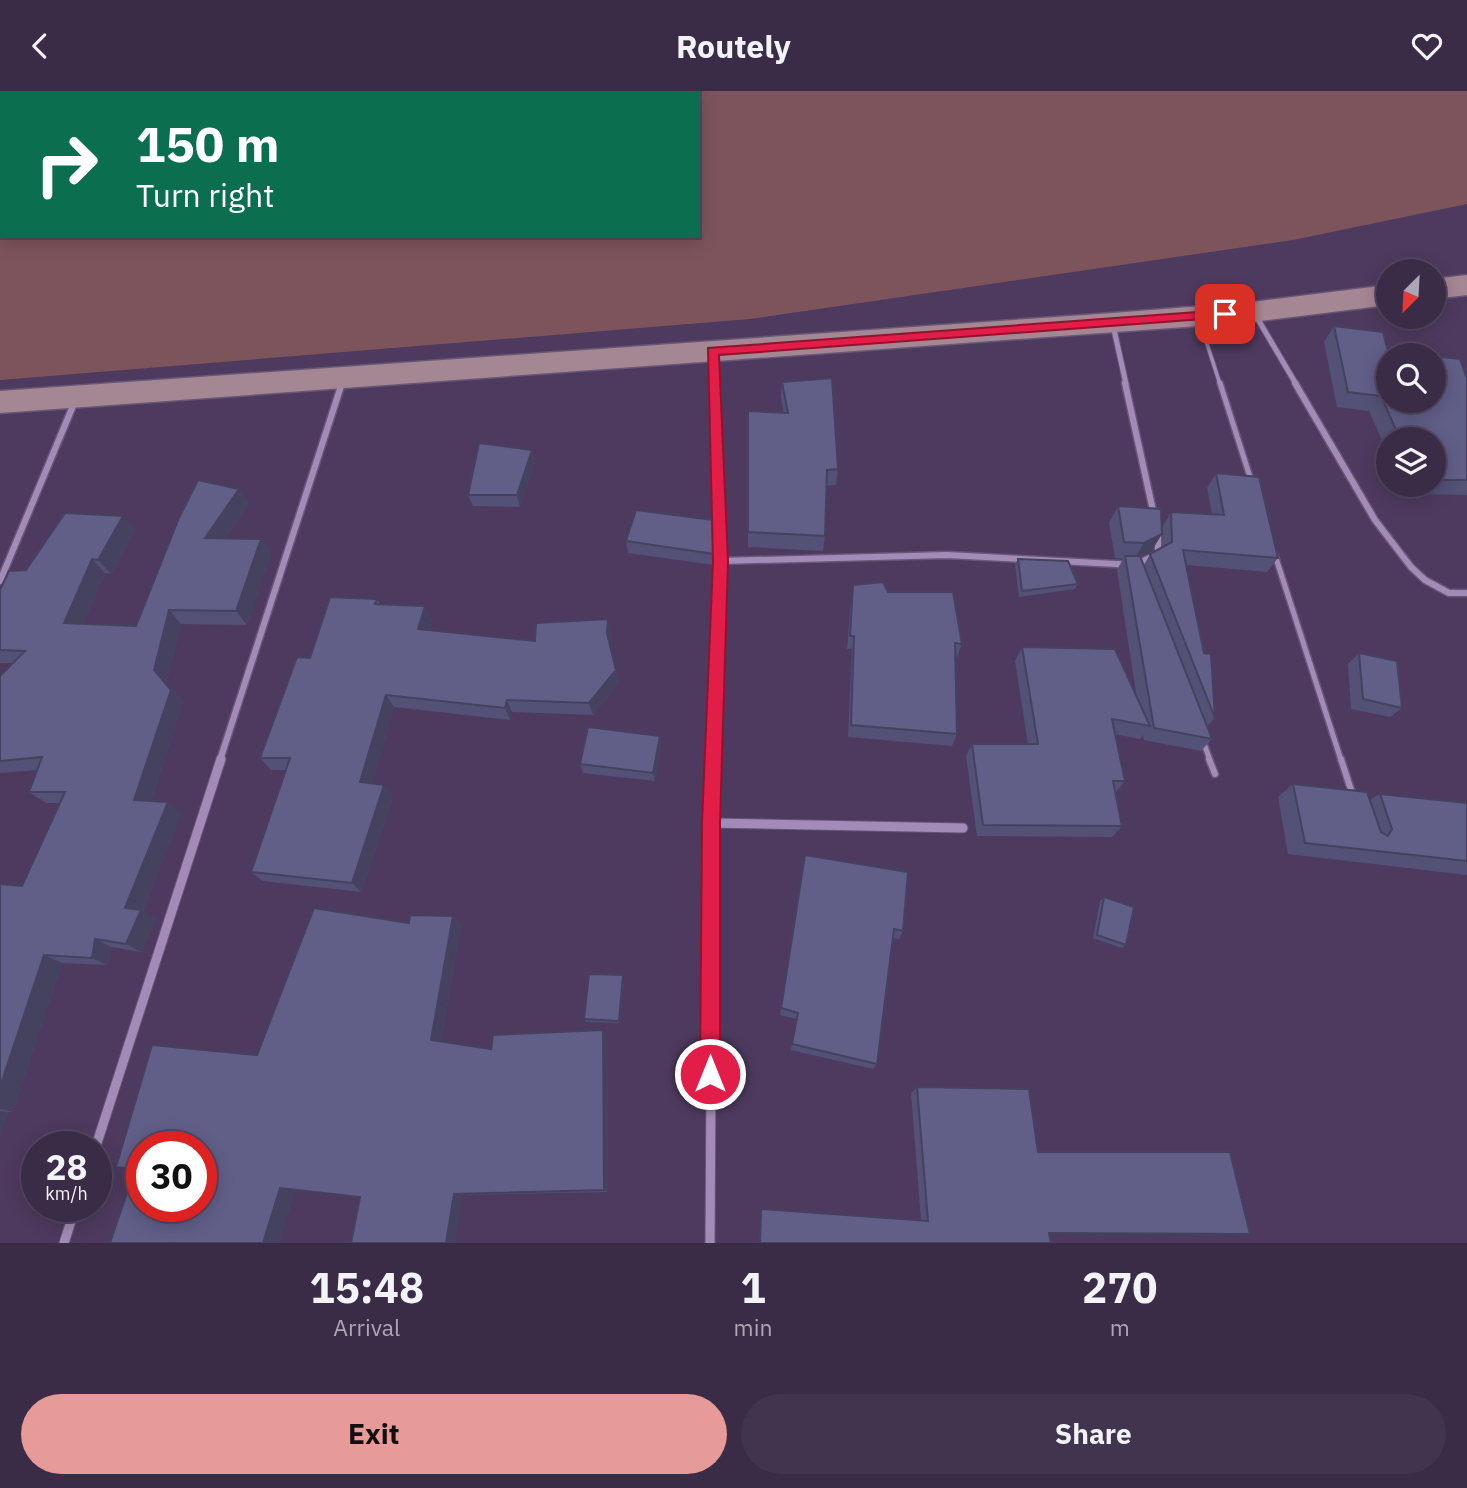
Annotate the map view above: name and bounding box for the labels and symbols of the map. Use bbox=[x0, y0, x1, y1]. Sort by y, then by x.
north arrow bbox=[1376, 259, 1446, 329]
pin bbox=[1195, 284, 1255, 344]
position arrow bbox=[673, 1037, 747, 1111]
speed limit sign: 30 bbox=[126, 1131, 217, 1222]

